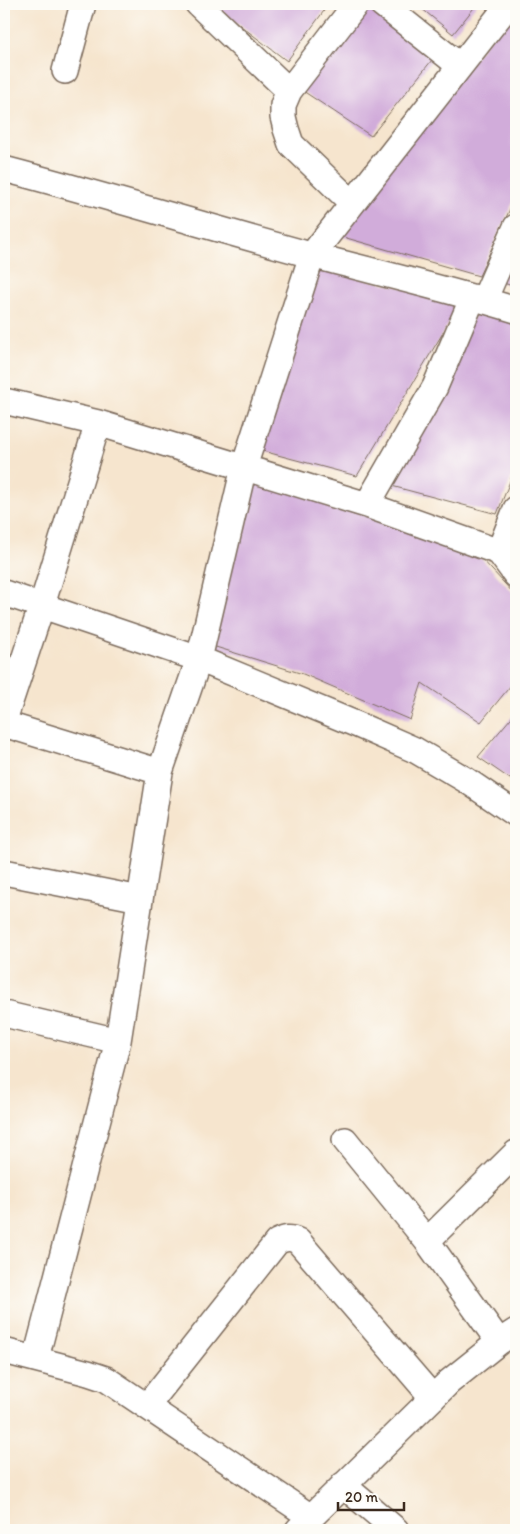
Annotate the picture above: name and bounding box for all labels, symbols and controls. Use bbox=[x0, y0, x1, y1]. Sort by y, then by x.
scale bar bbox=[338, 1479, 404, 1511]
text: 20 m bbox=[345, 1488, 379, 1506]

